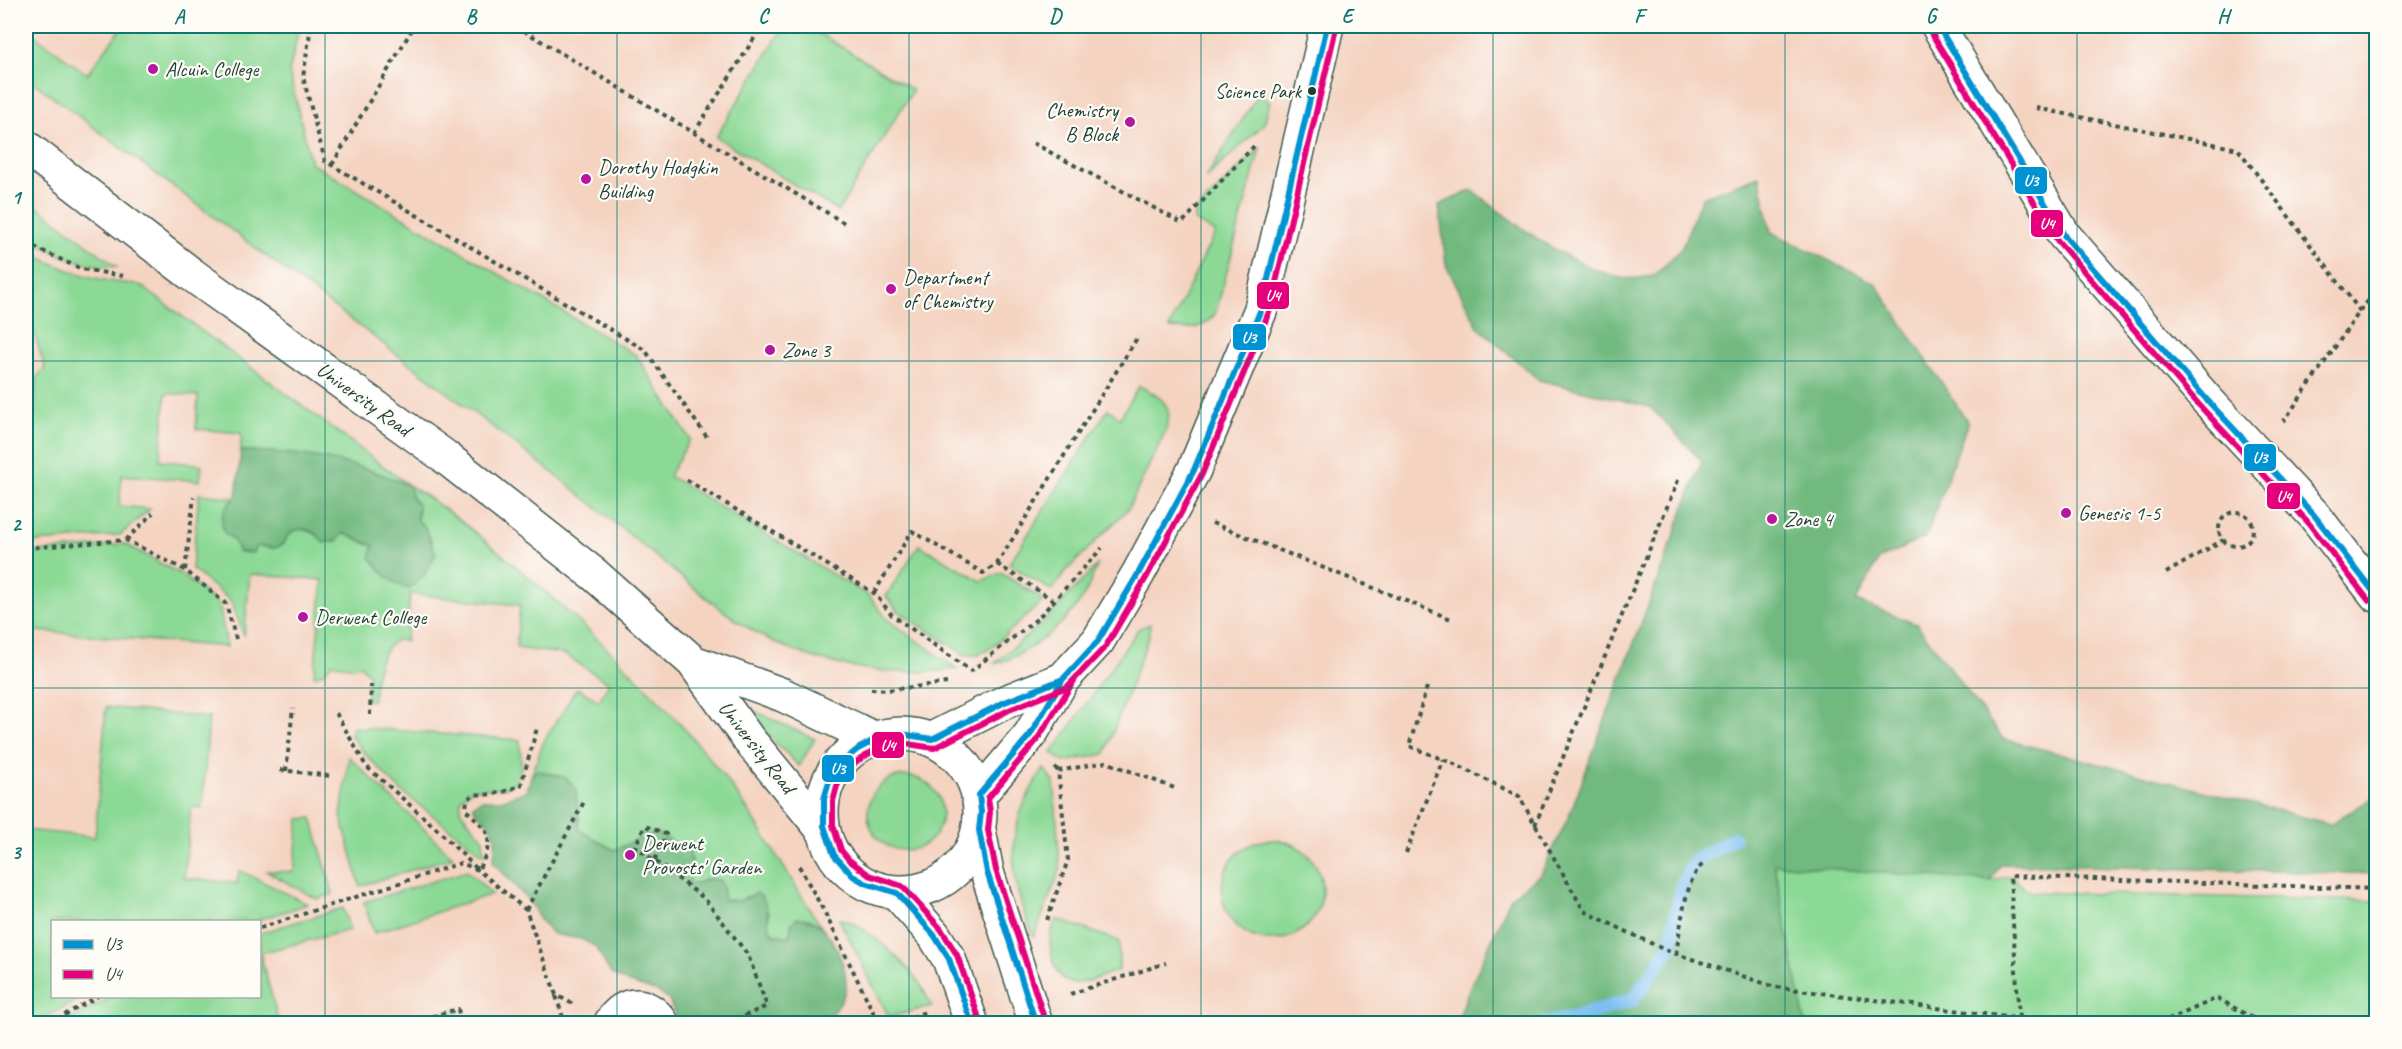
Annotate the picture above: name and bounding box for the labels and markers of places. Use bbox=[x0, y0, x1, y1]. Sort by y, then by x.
place label: Alcuin College bbox=[165, 56, 259, 82]
marker: Alcuin College bbox=[146, 62, 160, 76]
place label: Science Park bbox=[1215, 79, 1303, 104]
marker: Science Park bbox=[1306, 85, 1318, 97]
place label: Chemistry B Block bbox=[1046, 97, 1120, 147]
marker: Chemistry B Block bbox=[1123, 115, 1137, 129]
place label: Dorothy Hodgkin Building bbox=[598, 154, 718, 204]
marker: Dorothy Hodgkin Building bbox=[579, 172, 593, 186]
place label: Department of Chemistry bbox=[903, 264, 994, 314]
marker: Department of Chemistry bbox=[884, 282, 898, 296]
place label: Zone 3 bbox=[782, 337, 832, 363]
marker: Zone 3 bbox=[763, 343, 777, 357]
place label: Genesis 1-5 bbox=[2078, 500, 2162, 526]
place label: Zone 4 bbox=[1784, 506, 1835, 532]
marker: Genesis 1-5 bbox=[2059, 506, 2073, 520]
marker: Zone 4 bbox=[1765, 512, 1779, 526]
place label: Derwent College bbox=[315, 604, 428, 630]
marker: Derwent College bbox=[296, 610, 310, 624]
place label: Derwent Provosts' Garden bbox=[642, 830, 763, 880]
marker: Derwent Provosts' Garden bbox=[623, 848, 637, 862]

